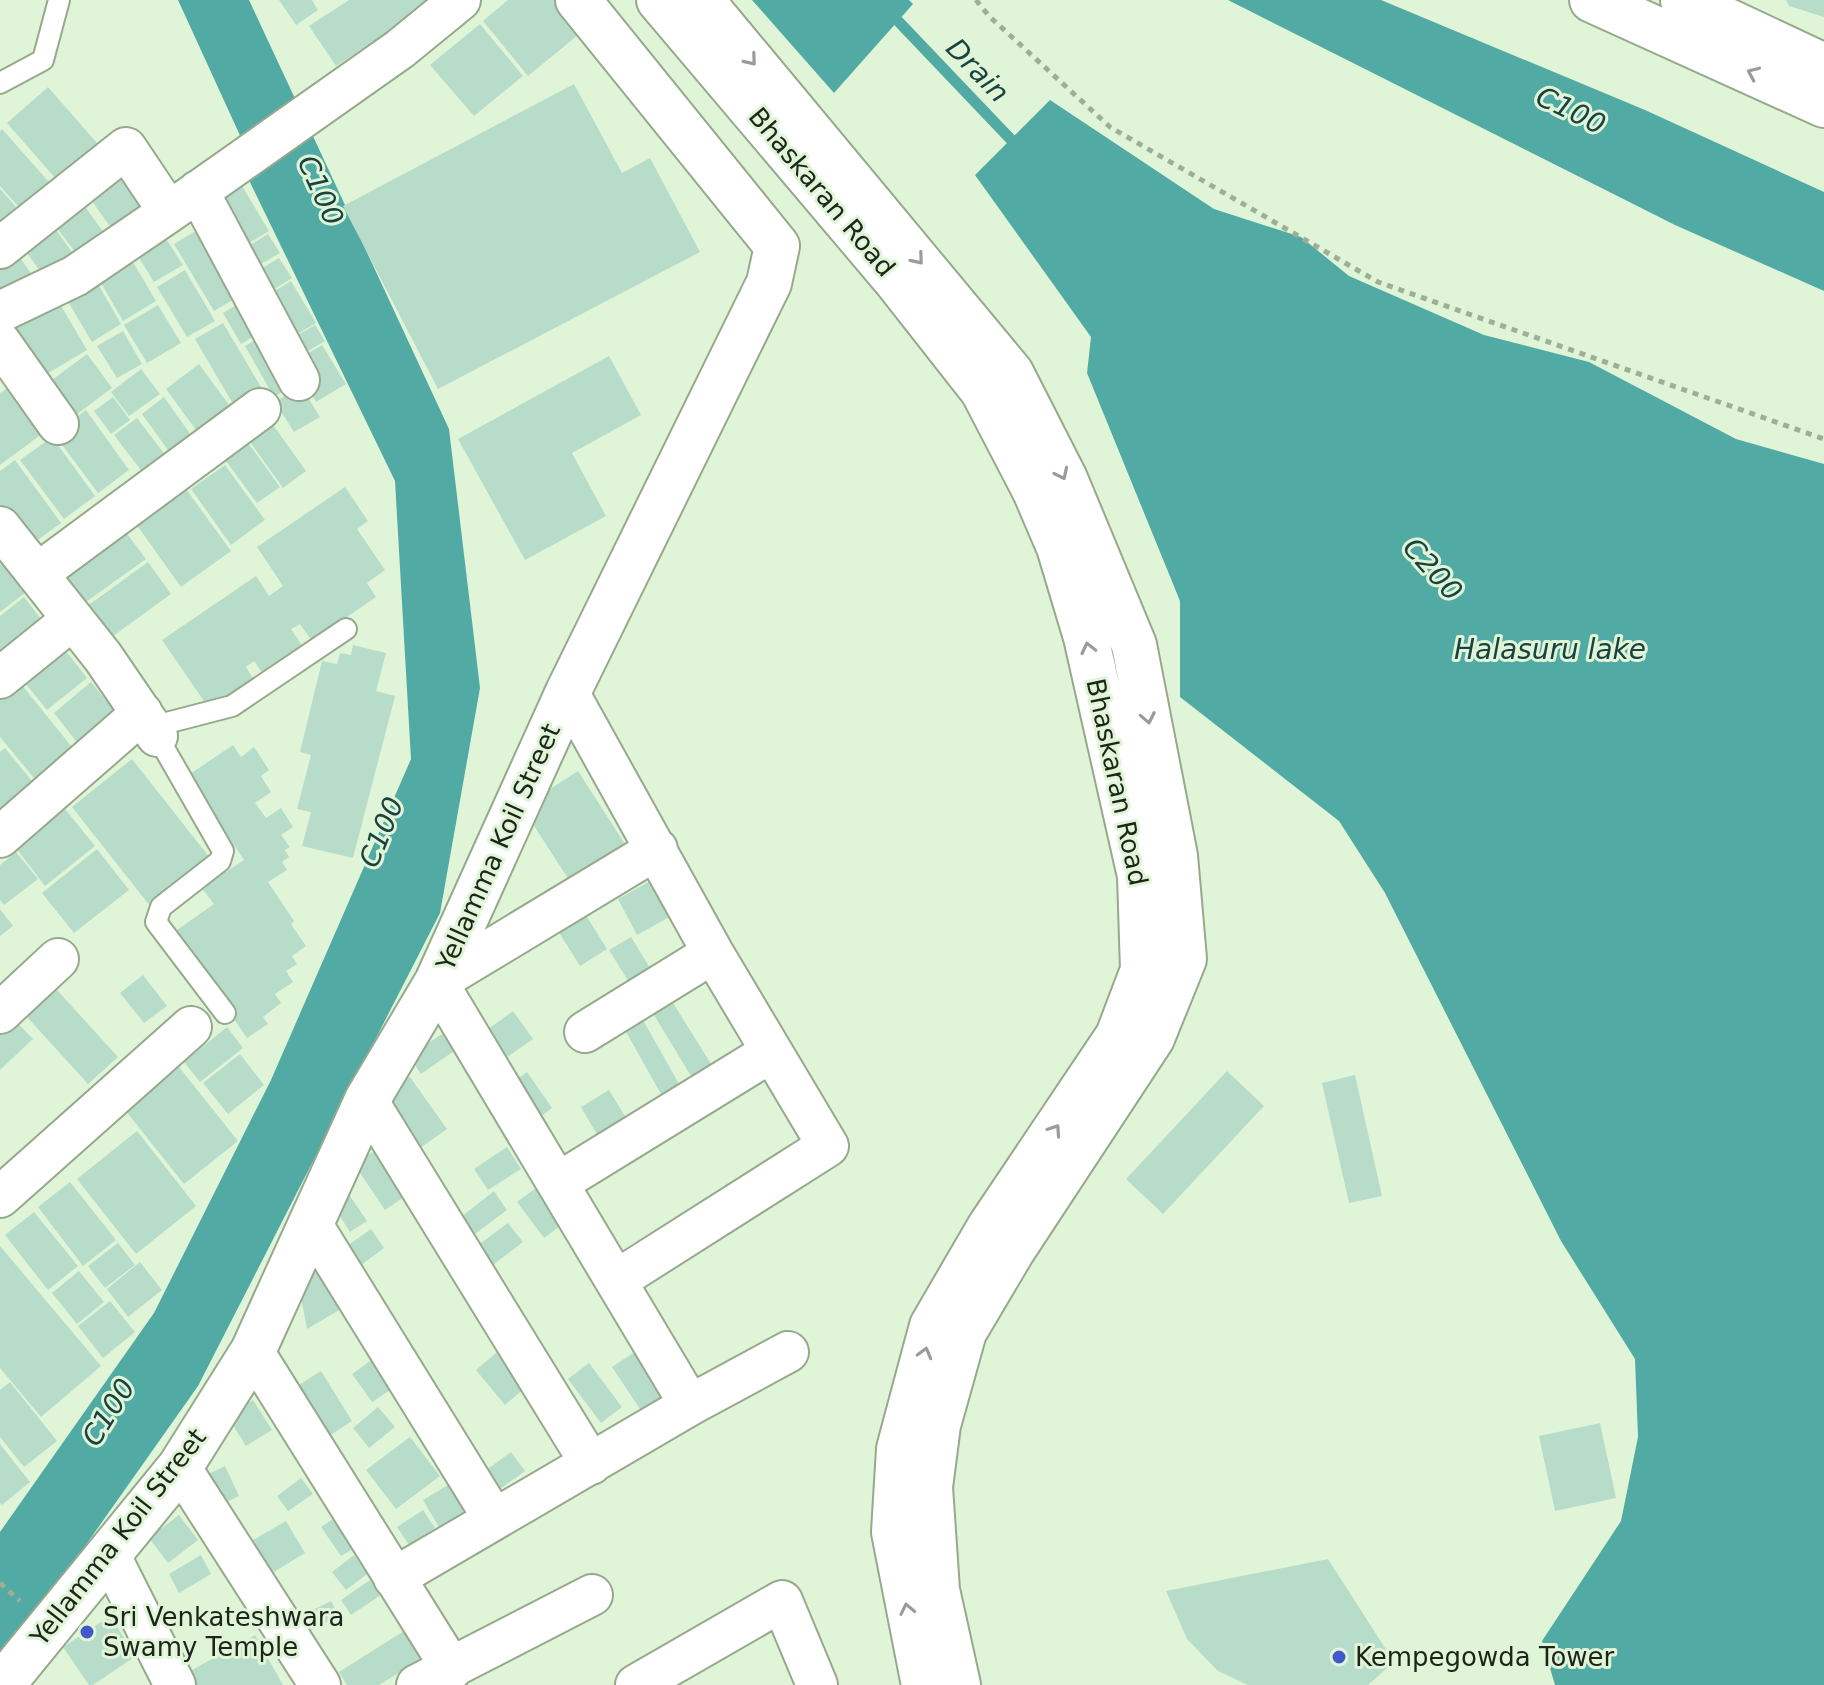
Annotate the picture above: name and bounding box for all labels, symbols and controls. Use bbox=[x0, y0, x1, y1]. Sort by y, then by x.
water label: Drain bbox=[939, 32, 1016, 109]
one-way arrow bbox=[741, 50, 756, 65]
one-way arrow bbox=[1747, 67, 1761, 83]
water label: C100 bbox=[1531, 80, 1611, 141]
street label: Bhaskaran Road bbox=[743, 102, 901, 282]
water label: C100 bbox=[291, 150, 350, 230]
one-way arrow bbox=[909, 250, 923, 265]
one-way arrow bbox=[1053, 465, 1068, 480]
water label: C200 bbox=[1396, 531, 1469, 608]
water label: Halasuru lake bbox=[1454, 633, 1646, 666]
one-way arrow bbox=[1080, 641, 1097, 655]
street label: Bhaskaran Road bbox=[1080, 676, 1154, 888]
one-way arrow bbox=[1139, 711, 1156, 725]
street label: Yellamma Koil Street bbox=[430, 719, 566, 976]
water label: C100 bbox=[352, 792, 410, 872]
one-way arrow bbox=[1045, 1124, 1060, 1138]
one-way arrow bbox=[915, 1347, 932, 1361]
water label: C100 bbox=[75, 1373, 142, 1452]
street label: Yellamma Koil Street bbox=[23, 1423, 212, 1652]
place label: Sri Venkateshwara Swamy Temple bbox=[103, 1602, 345, 1662]
one-way arrow bbox=[900, 1602, 917, 1615]
marker: Sri Venkateshwara Swamy Temple bbox=[78, 1623, 96, 1641]
place label: Kempegowda Tower bbox=[1355, 1642, 1615, 1672]
marker: Kempegowda Tower bbox=[1330, 1648, 1348, 1666]

